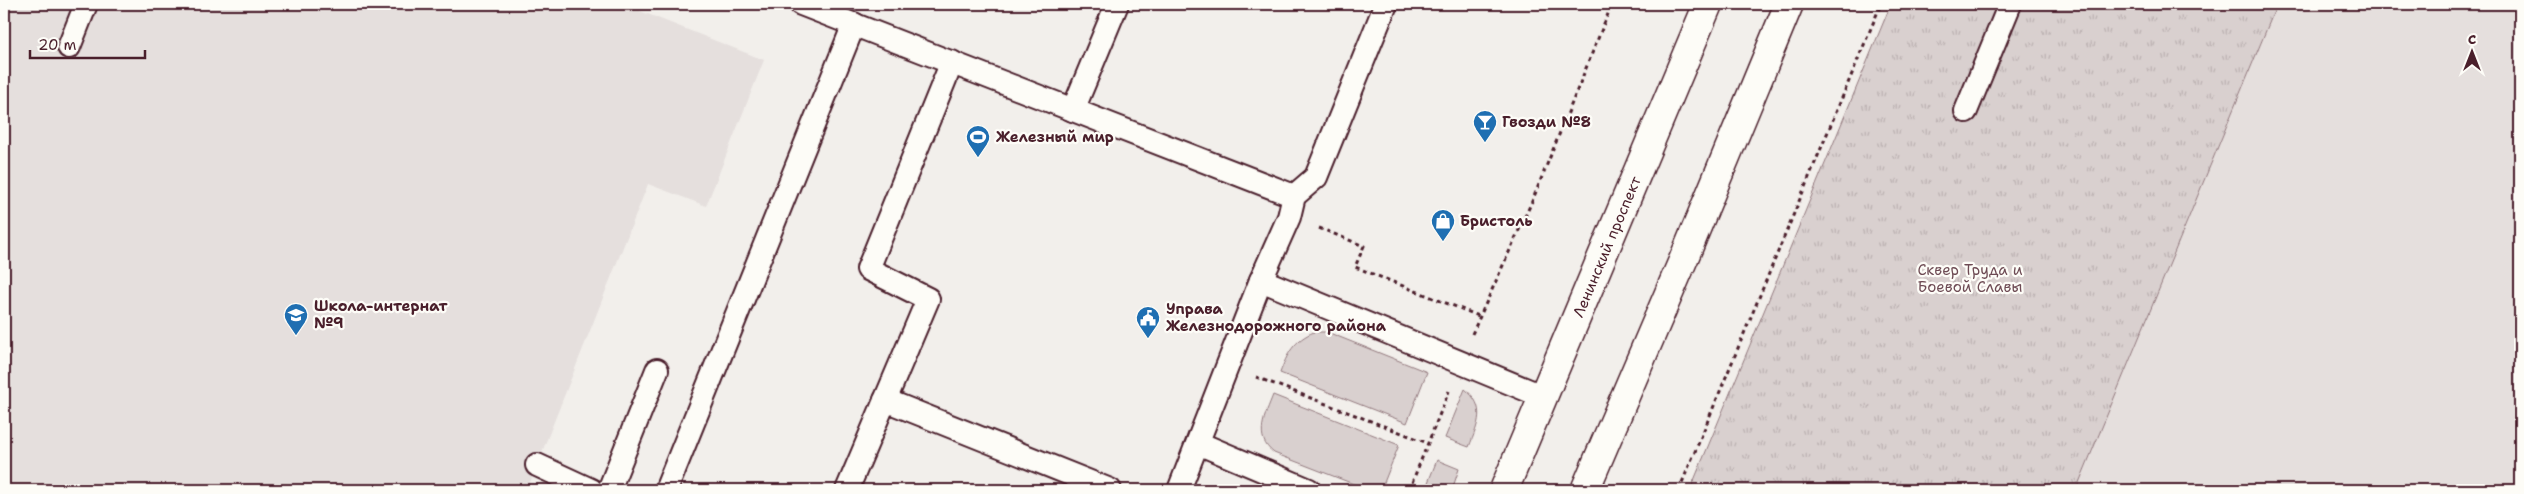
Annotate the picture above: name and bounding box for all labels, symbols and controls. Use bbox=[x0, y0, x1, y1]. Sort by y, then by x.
scale bar bbox=[30, 28, 145, 60]
north arrow bbox=[2446, 28, 2496, 78]
text: С bbox=[2468, 30, 2476, 48]
text: 20 m bbox=[38, 35, 77, 55]
bar icon: Гвозди №8 bbox=[1472, 109, 1498, 143]
place label: Гвозди №8 bbox=[1502, 112, 1591, 132]
sports icon: Железный мир bbox=[965, 124, 991, 158]
place label: Железный мир bbox=[996, 127, 1114, 147]
street label: Ленинский проспект bbox=[1568, 173, 1646, 321]
shop icon: Бристоль bbox=[1430, 208, 1456, 242]
place label: Бристоль bbox=[1460, 211, 1533, 231]
park label: Сквер Труда и Боевой Славы bbox=[1917, 260, 2023, 297]
place label: Школа-интернат №9 bbox=[314, 296, 448, 333]
place label: Управа Железнодорожного района bbox=[1166, 299, 1387, 336]
school or university icon: Школа-интернат №9 bbox=[283, 302, 309, 336]
public building icon: Управа Железнодорожного района bbox=[1135, 305, 1161, 339]

